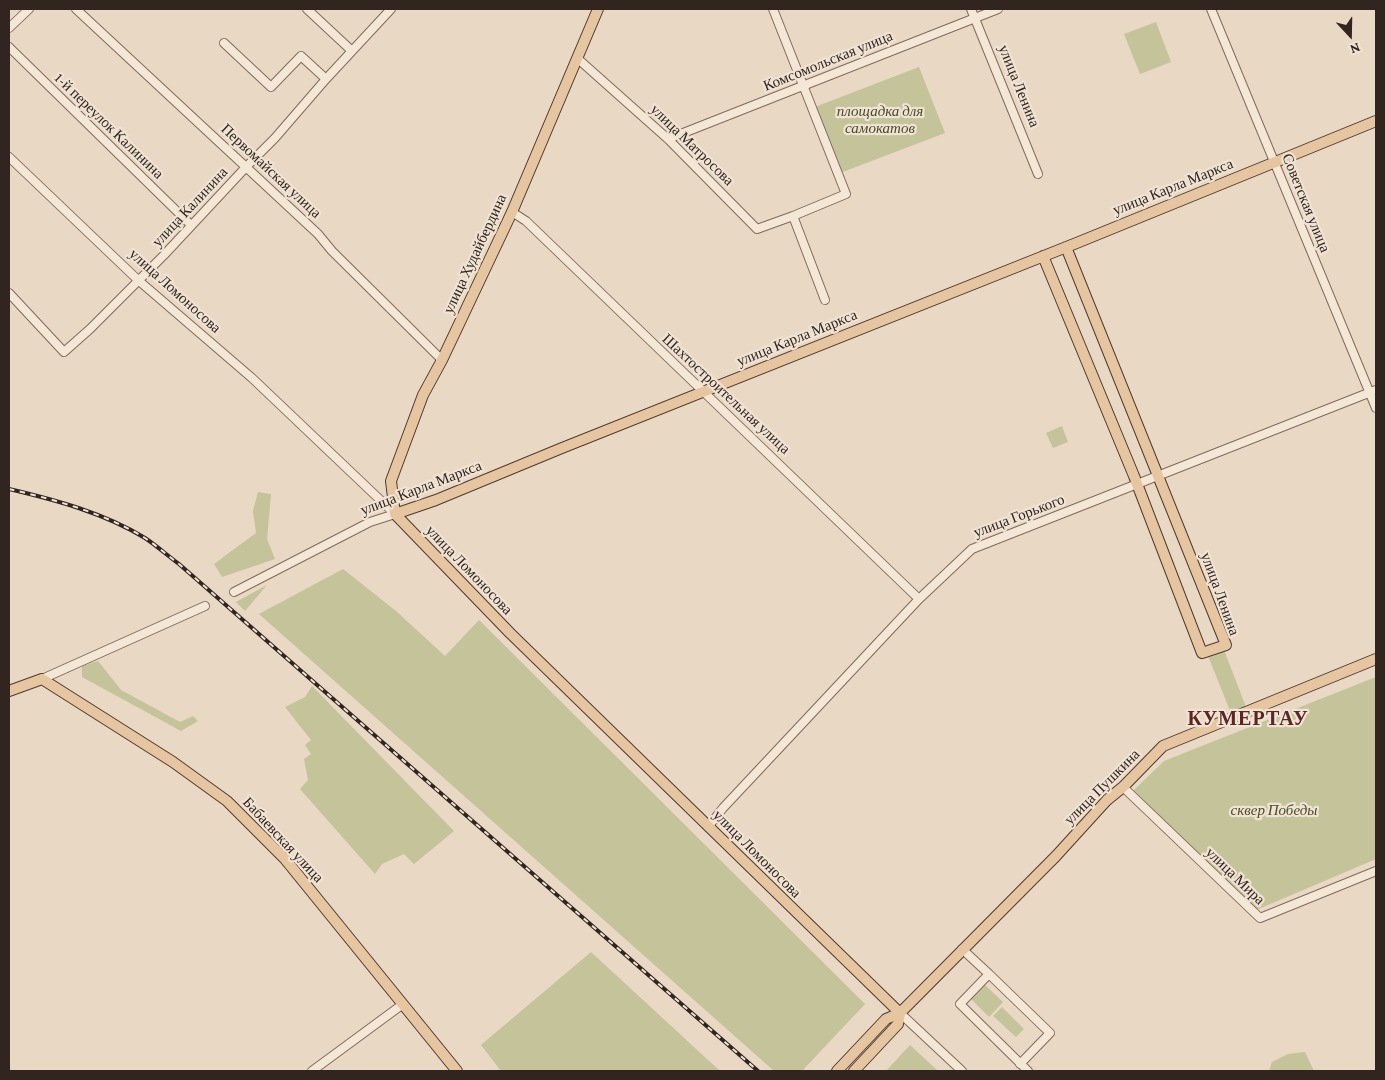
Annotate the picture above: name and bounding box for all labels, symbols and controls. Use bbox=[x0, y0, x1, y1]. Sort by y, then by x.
north arrow bbox=[1325, 10, 1375, 60]
street label: Комсомольская улица bbox=[761, 27, 895, 95]
text: N bbox=[1348, 40, 1363, 58]
street label: улица Ленина bbox=[994, 42, 1044, 130]
street label: 1-й переулок Калинина bbox=[51, 69, 167, 183]
street label: улица Матросова bbox=[646, 101, 738, 189]
park label: площадка для самокатов bbox=[837, 102, 923, 137]
street label: Первомайская улица bbox=[217, 120, 325, 222]
street label: Советская улица bbox=[1278, 151, 1334, 255]
street label: улица Карла Маркса bbox=[1110, 155, 1236, 219]
street label: улица Калинина bbox=[148, 163, 232, 251]
street label: улица Худайбердина bbox=[439, 191, 511, 317]
street label: улица Ломоносова bbox=[125, 245, 225, 337]
street label: улица Карла Маркса bbox=[734, 306, 860, 370]
street label: Шахтостроительная улица bbox=[658, 330, 794, 458]
street label: улица Карла Маркса bbox=[358, 457, 484, 519]
street label: улица Горького bbox=[971, 490, 1067, 542]
street label: улица Ломоносова bbox=[422, 522, 516, 618]
street label: улица Ленина bbox=[1197, 550, 1243, 638]
district label: КУМЕРТАУ bbox=[1186, 707, 1310, 731]
street label: улица Пушкина bbox=[1060, 745, 1144, 829]
street label: Бабаевская улица bbox=[239, 794, 327, 886]
park label: сквер Победы bbox=[1231, 801, 1317, 819]
street label: улица Ломоносова bbox=[709, 806, 805, 902]
street label: улица Мира bbox=[1202, 843, 1268, 909]

